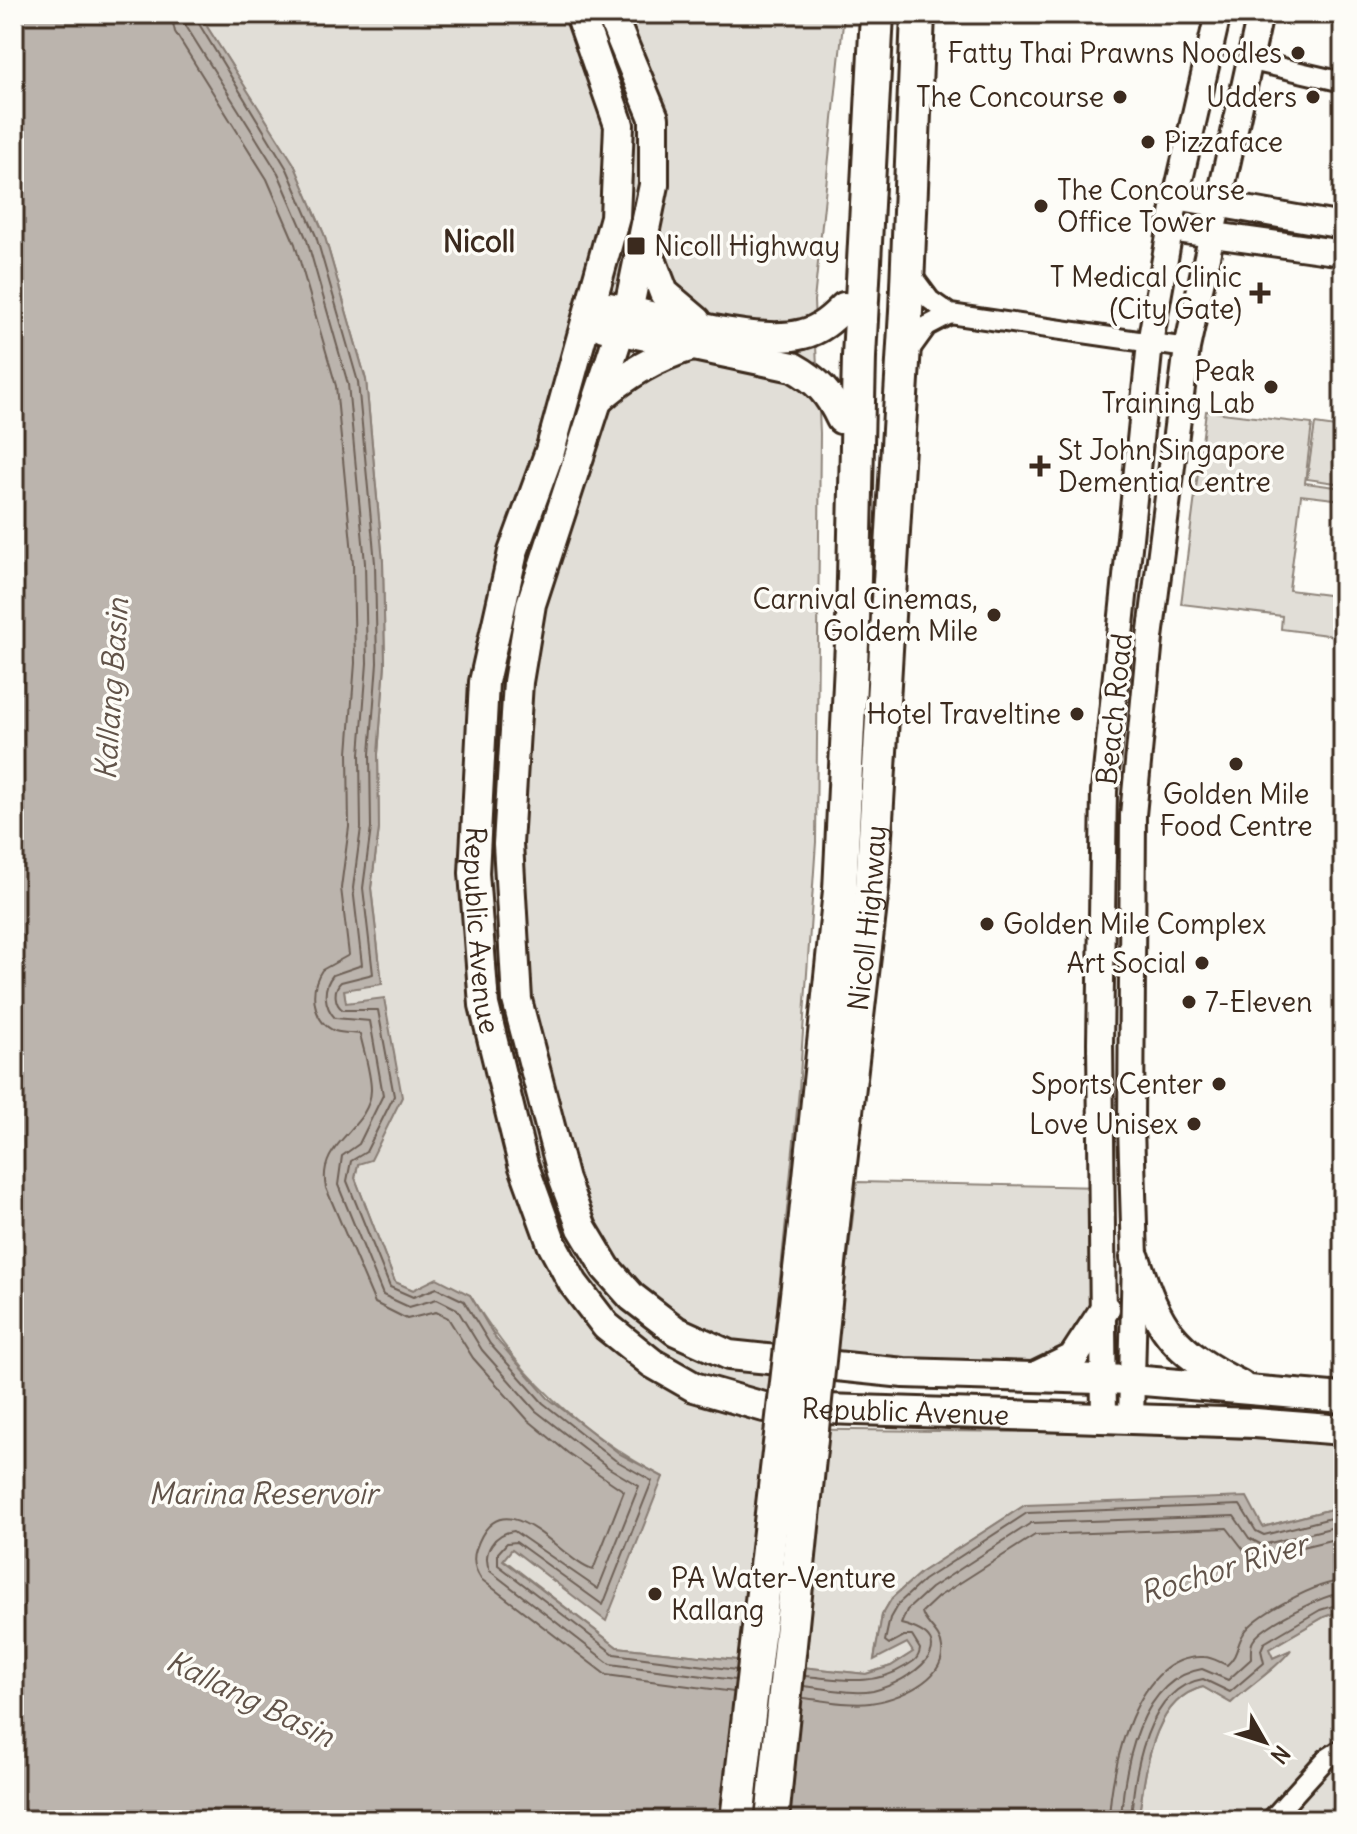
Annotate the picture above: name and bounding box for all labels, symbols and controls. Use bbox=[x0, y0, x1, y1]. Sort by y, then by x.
place label: Fatty Thai Prawns Noodles bbox=[948, 35, 1282, 71]
marker: Fatty Thai Prawns Noodles bbox=[1289, 44, 1307, 62]
place label: The Concourse bbox=[916, 79, 1104, 115]
place label: Udders bbox=[1206, 79, 1297, 115]
marker: The Concourse bbox=[1111, 88, 1129, 106]
marker: Udders bbox=[1304, 88, 1322, 106]
place label: Pizzaface bbox=[1164, 124, 1283, 160]
marker: Pizzaface bbox=[1139, 133, 1157, 151]
place label: The Concourse Office Tower bbox=[1057, 172, 1245, 240]
marker: The Concourse Office Tower bbox=[1032, 197, 1050, 215]
district label: Nicoll bbox=[443, 222, 515, 260]
place label: Nicoll Highway bbox=[654, 228, 840, 264]
marker: Nicoll Highway bbox=[625, 235, 647, 257]
place label: T Medical Clinic (City Gate) bbox=[1050, 259, 1242, 327]
marker: T Medical Clinic (City Gate) bbox=[1249, 282, 1271, 304]
place label: Peak Training Lab bbox=[1101, 353, 1255, 421]
marker: Peak Training Lab bbox=[1262, 378, 1280, 396]
place label: St John Singapore Dementia Centre bbox=[1058, 432, 1285, 500]
marker: St John Singapore Dementia Centre bbox=[1029, 455, 1051, 477]
place label: Carnival Cinemas, Goldem Mile bbox=[752, 581, 978, 649]
water label: Kallang Basin bbox=[86, 596, 136, 781]
marker: Carnival Cinemas, Goldem Mile bbox=[985, 606, 1003, 624]
street label: Beach Road bbox=[1088, 632, 1140, 786]
place label: Hotel Traveltine bbox=[866, 696, 1061, 732]
marker: Hotel Traveltine bbox=[1068, 705, 1086, 723]
marker: Golden Mile Food Centre bbox=[1227, 755, 1245, 773]
place label: Golden Mile Food Centre bbox=[1159, 776, 1313, 844]
street label: Nicoll Highway bbox=[840, 824, 894, 1013]
street label: Republic Avenue bbox=[456, 826, 508, 1037]
place label: Golden Mile Complex bbox=[1003, 906, 1266, 942]
marker: Golden Mile Complex bbox=[978, 915, 996, 933]
place label: Art Social bbox=[1066, 945, 1186, 981]
marker: Art Social bbox=[1193, 954, 1211, 972]
place label: 7-Eleven bbox=[1205, 984, 1312, 1020]
marker: 7-Eleven bbox=[1180, 993, 1198, 1011]
place label: Sports Center bbox=[1031, 1066, 1203, 1102]
marker: Sports Center bbox=[1210, 1075, 1228, 1093]
place label: Love Unisex bbox=[1029, 1106, 1178, 1142]
marker: Love Unisex bbox=[1185, 1115, 1203, 1133]
street label: Republic Avenue bbox=[801, 1390, 1010, 1433]
water label: Marina Reservoir bbox=[149, 1474, 381, 1512]
water label: Rochor River bbox=[1135, 1523, 1316, 1612]
place label: PA Water-Venture Kallang bbox=[671, 1560, 896, 1628]
marker: PA Water-Venture Kallang bbox=[646, 1585, 664, 1603]
water label: Kallang Basin bbox=[160, 1641, 341, 1755]
north arrow bbox=[1225, 1702, 1305, 1782]
text: N bbox=[1265, 1740, 1296, 1769]

